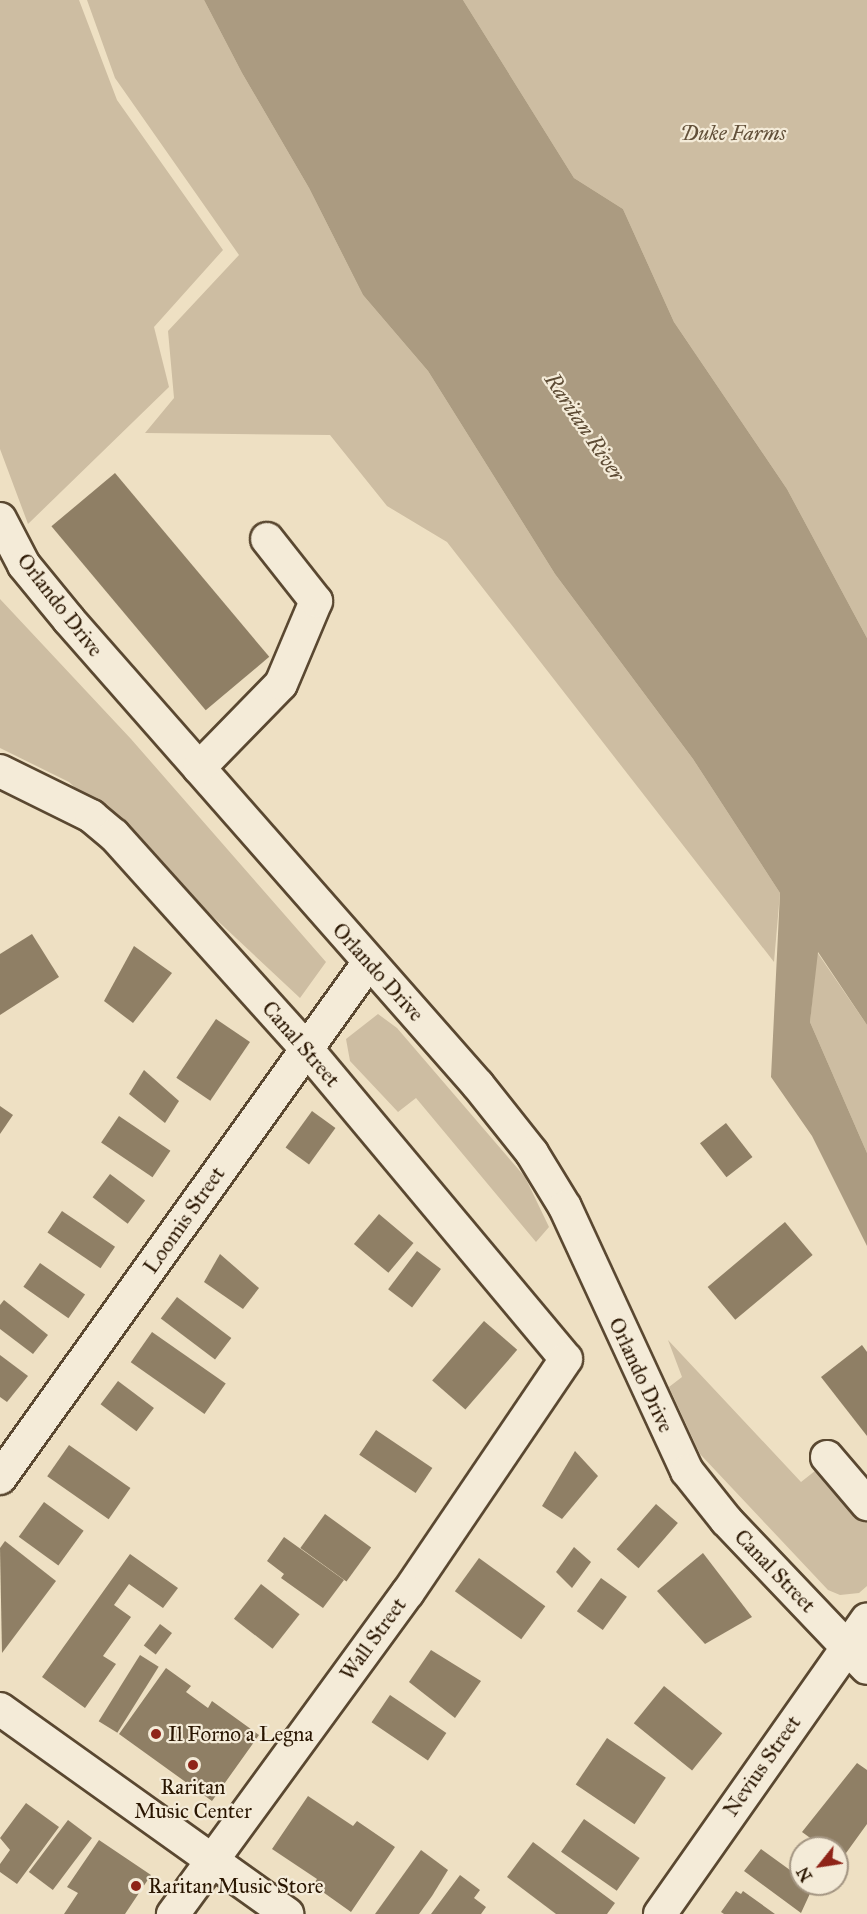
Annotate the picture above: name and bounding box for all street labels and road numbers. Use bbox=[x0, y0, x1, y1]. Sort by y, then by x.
street label: Orlando Drive bbox=[12, 548, 108, 662]
street label: Orlando Drive bbox=[327, 917, 429, 1027]
street label: Canal Street bbox=[257, 996, 345, 1092]
street label: Loomis Street bbox=[138, 1162, 230, 1278]
street label: Orlando Drive bbox=[603, 1313, 679, 1437]
street label: Canal Street bbox=[729, 1524, 821, 1618]
street label: Wall Street bbox=[335, 1593, 411, 1685]
street label: Nevius Street bbox=[718, 1711, 806, 1821]

